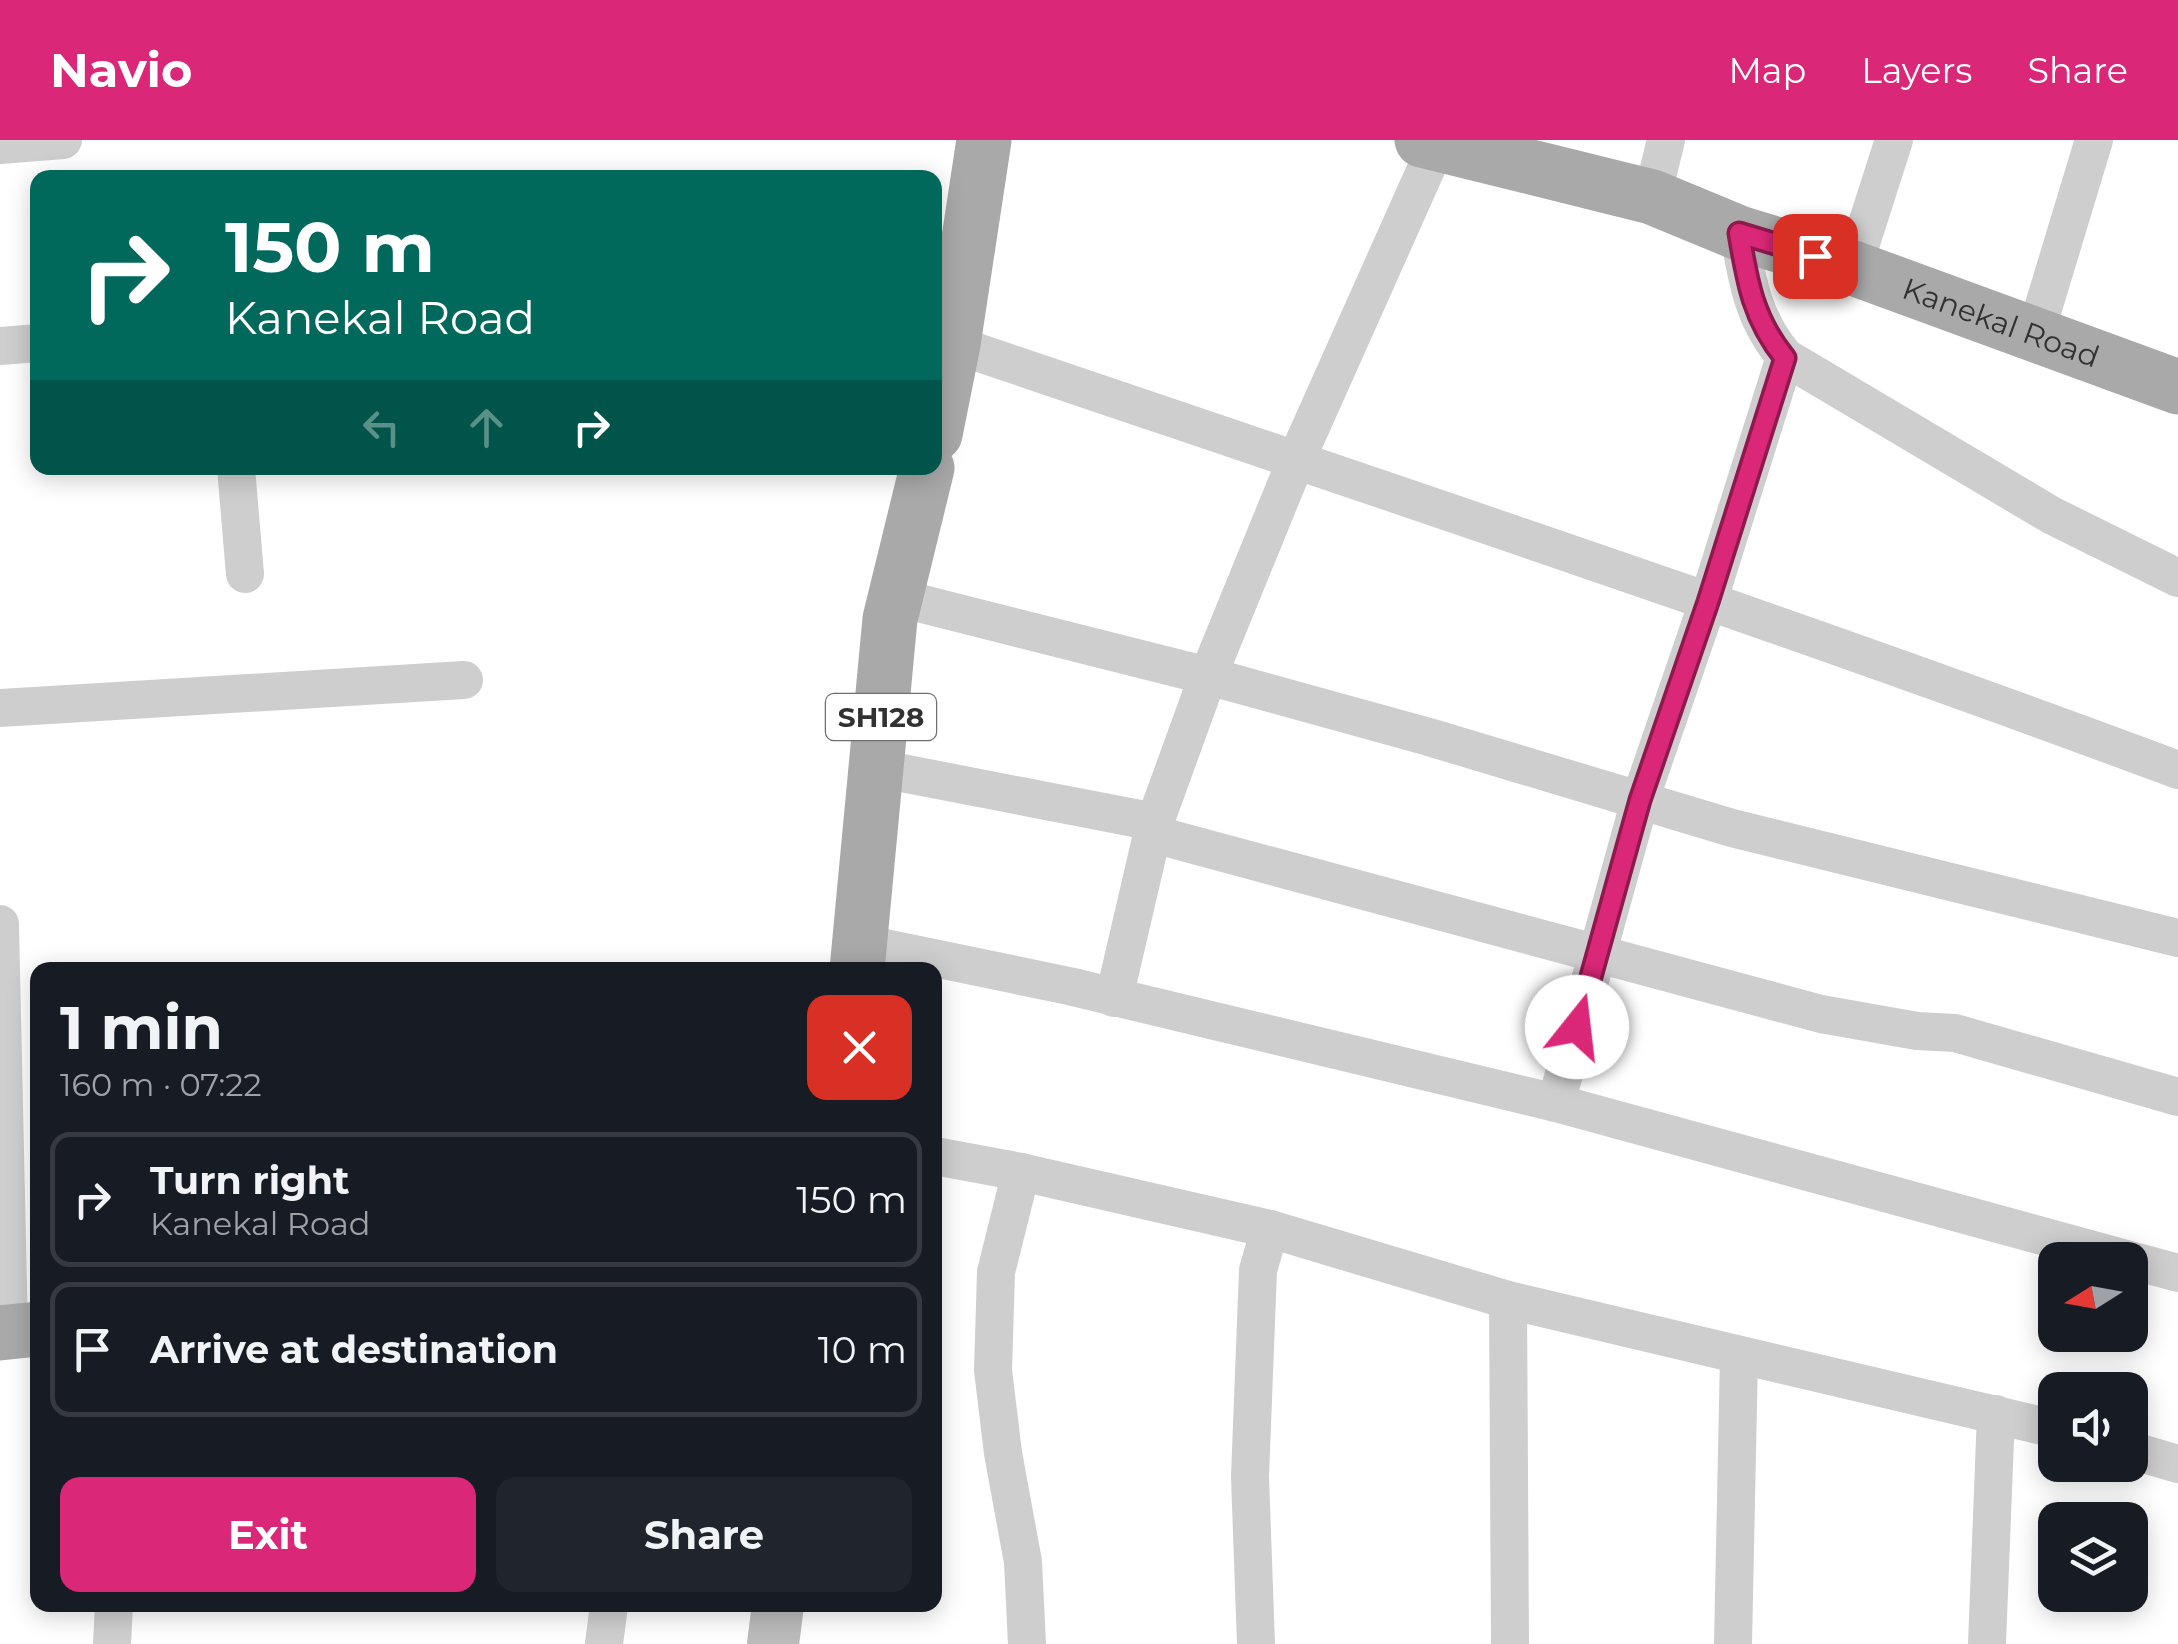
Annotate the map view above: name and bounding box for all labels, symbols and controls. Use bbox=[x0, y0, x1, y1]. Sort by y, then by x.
text: Navio bbox=[50, 41, 193, 99]
text: Map bbox=[1728, 49, 1806, 92]
text: Layers bbox=[1861, 49, 1972, 92]
text: Share bbox=[2027, 49, 2128, 92]
text: 150 m bbox=[225, 204, 435, 290]
icon: right bbox=[60, 210, 190, 340]
pin bbox=[1773, 214, 1858, 299]
icon: arrive bbox=[1788, 229, 1843, 284]
street label: Kanekal Road bbox=[1898, 269, 2104, 375]
text: Kanekal Road bbox=[225, 290, 535, 345]
icon: left bbox=[354, 400, 409, 455]
icon: ahead bbox=[459, 400, 514, 455]
icon: right bbox=[564, 400, 619, 455]
road number: SH128 bbox=[826, 694, 936, 740]
position arrow bbox=[1525, 975, 1629, 1079]
text: 1 min bbox=[60, 991, 223, 1064]
button: close bbox=[807, 995, 912, 1100]
text: 160 m · 07:22 bbox=[60, 1065, 262, 1104]
text: Turn right bbox=[150, 1157, 349, 1204]
icon: right bbox=[65, 1172, 120, 1227]
text: 150 m bbox=[796, 1176, 907, 1223]
text: Kanekal Road bbox=[150, 1204, 371, 1243]
north arrow bbox=[2038, 1242, 2148, 1352]
map controls bbox=[2038, 1242, 2148, 1612]
icon: arrive bbox=[65, 1322, 120, 1377]
text: Arrive at destination bbox=[150, 1326, 558, 1373]
text: 10 m bbox=[818, 1326, 907, 1373]
button: sound bbox=[2038, 1372, 2148, 1482]
button: Exit bbox=[60, 1477, 476, 1592]
button: Share bbox=[496, 1477, 912, 1592]
button: layers bbox=[2038, 1502, 2148, 1612]

